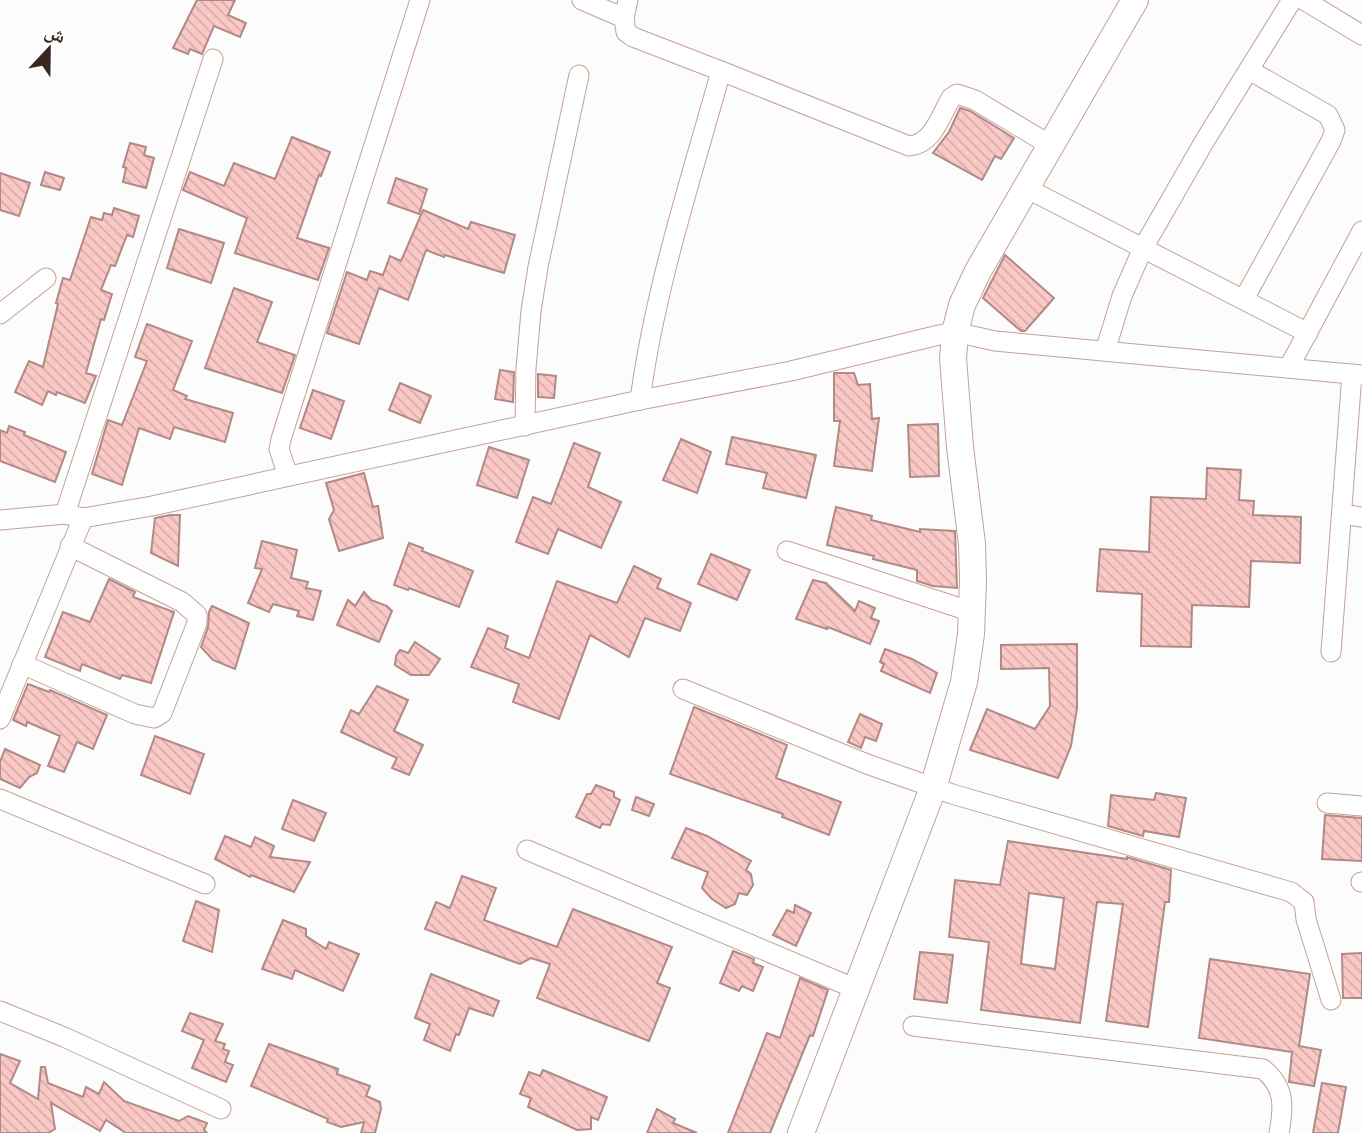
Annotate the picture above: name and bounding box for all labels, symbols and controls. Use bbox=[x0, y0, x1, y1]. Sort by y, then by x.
north arrow bbox=[14, 14, 84, 84]
text: ش bbox=[42, 19, 69, 48]

